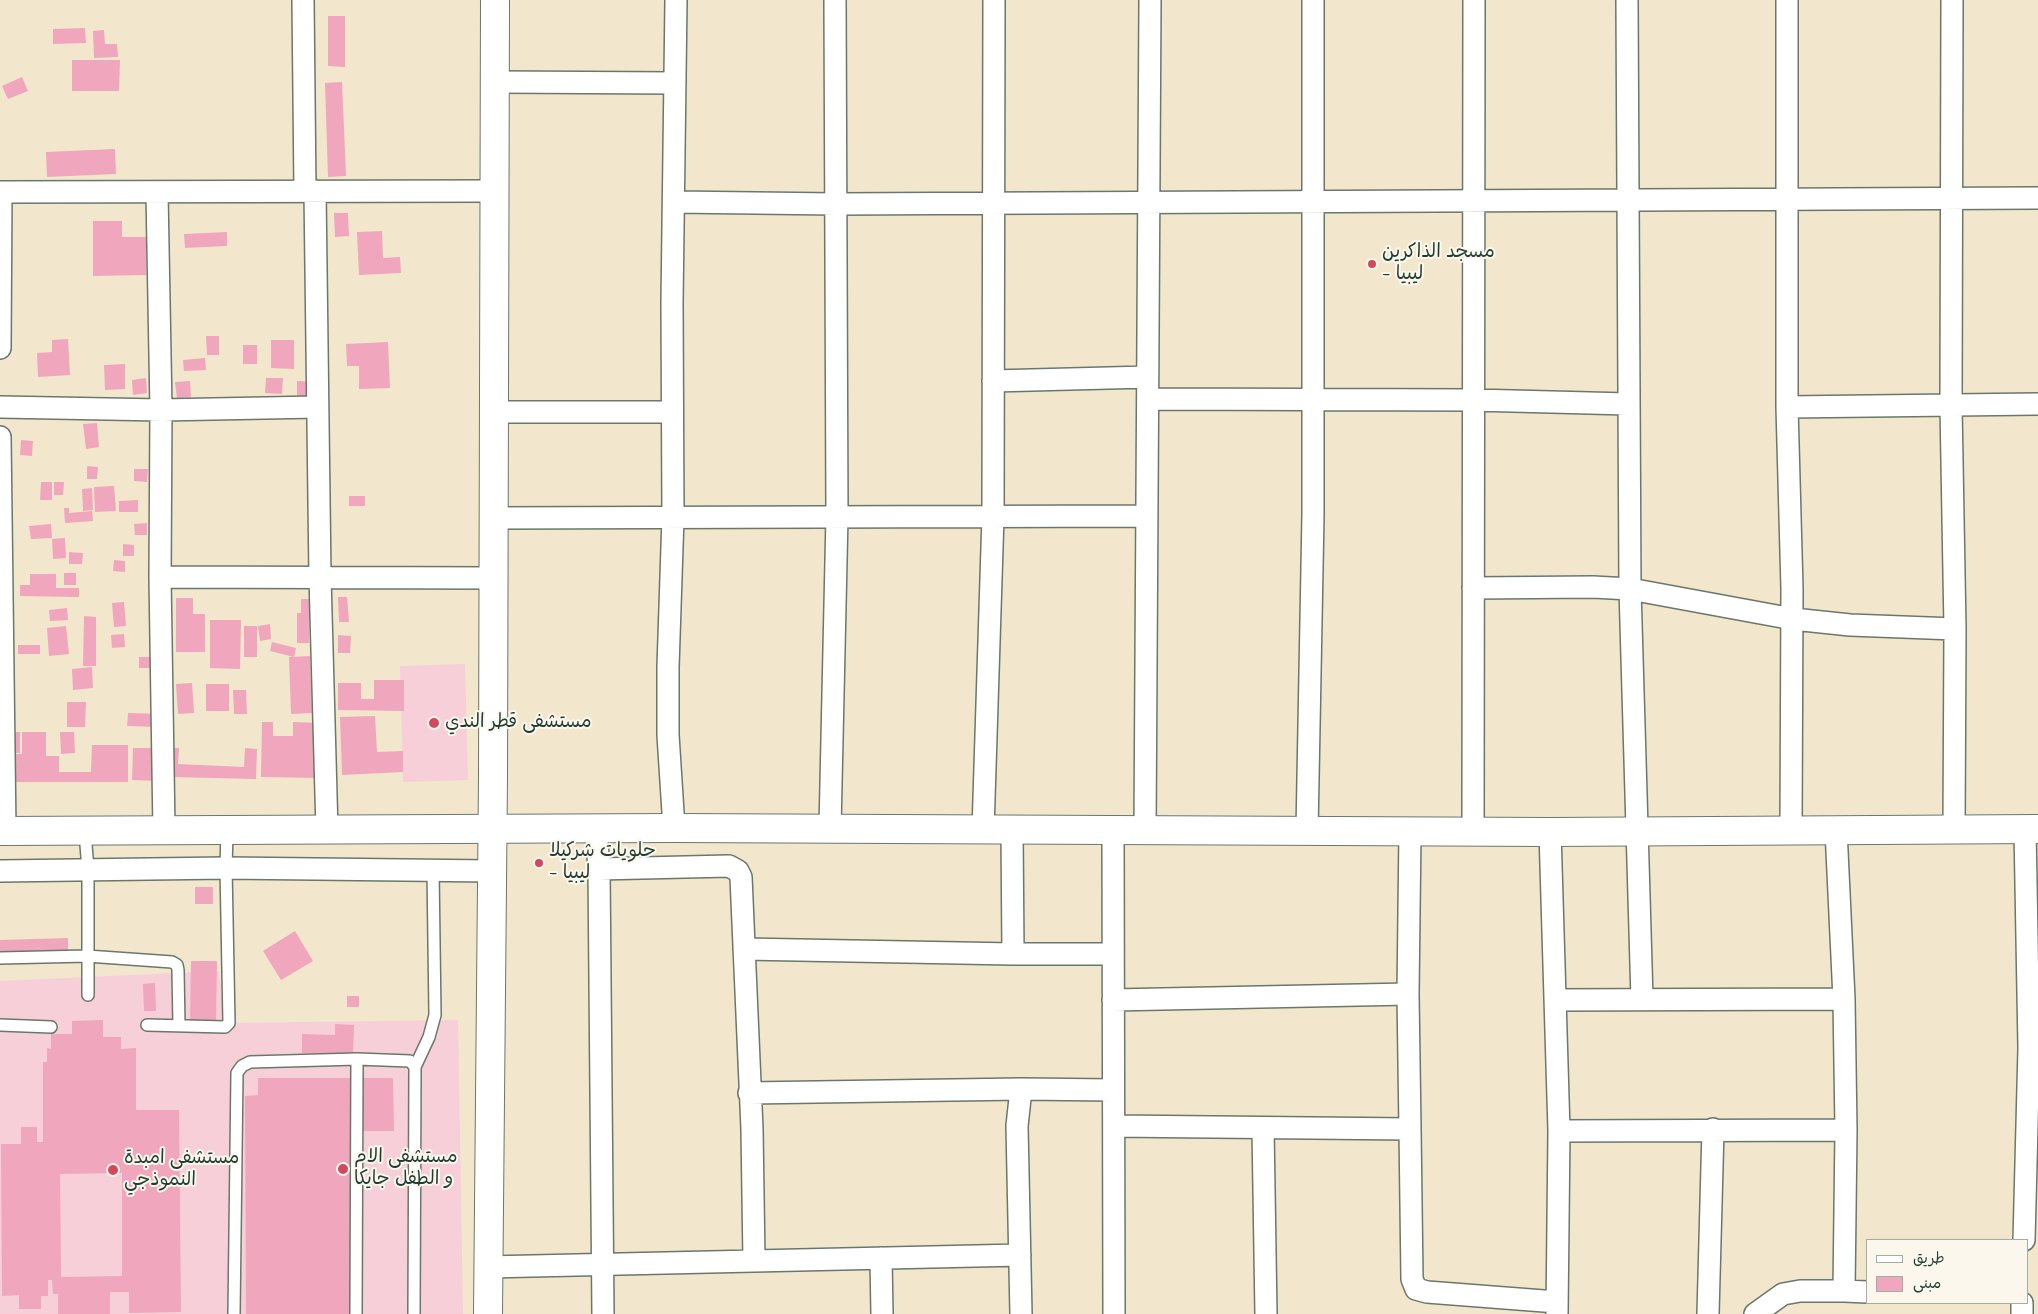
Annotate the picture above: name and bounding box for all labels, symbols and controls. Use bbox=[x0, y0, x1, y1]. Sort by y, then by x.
place label: مسجد الذاكرين - ليبيا bbox=[1382, 242, 1495, 286]
marker: مسجد الذاكرين - ليبيا bbox=[1366, 258, 1378, 270]
place label: مستشفى قطر الندي bbox=[445, 712, 592, 734]
marker: مستشفى قطر الندي bbox=[427, 716, 441, 730]
place label: حلويات شركيلا - ليبيا bbox=[549, 841, 656, 885]
marker: حلويات شركيلا - ليبيا bbox=[533, 857, 545, 869]
place label: مستشفى الام و الطفل جايكا bbox=[354, 1147, 457, 1191]
place label: مستشفى امبدة النموذجي bbox=[124, 1148, 239, 1192]
marker: مستشفى الام و الطفل جايكا bbox=[336, 1162, 350, 1176]
marker: مستشفى امبدة النموذجي bbox=[106, 1163, 120, 1177]
legend bbox=[1866, 1239, 2028, 1304]
text: طريق bbox=[1913, 1249, 1945, 1269]
text: مبنى bbox=[1913, 1274, 1941, 1294]

